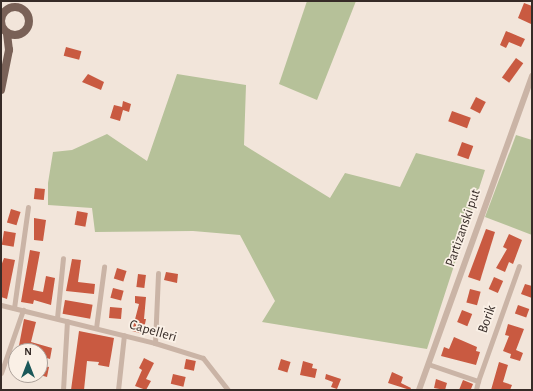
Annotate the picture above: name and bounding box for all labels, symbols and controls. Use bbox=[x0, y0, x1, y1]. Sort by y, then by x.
street label: Partizanski put bbox=[442, 187, 484, 269]
street label: Borik bbox=[474, 303, 500, 335]
street label: Capelleri bbox=[127, 316, 179, 346]
north arrow bbox=[8, 343, 48, 383]
text: N bbox=[24, 346, 32, 357]

